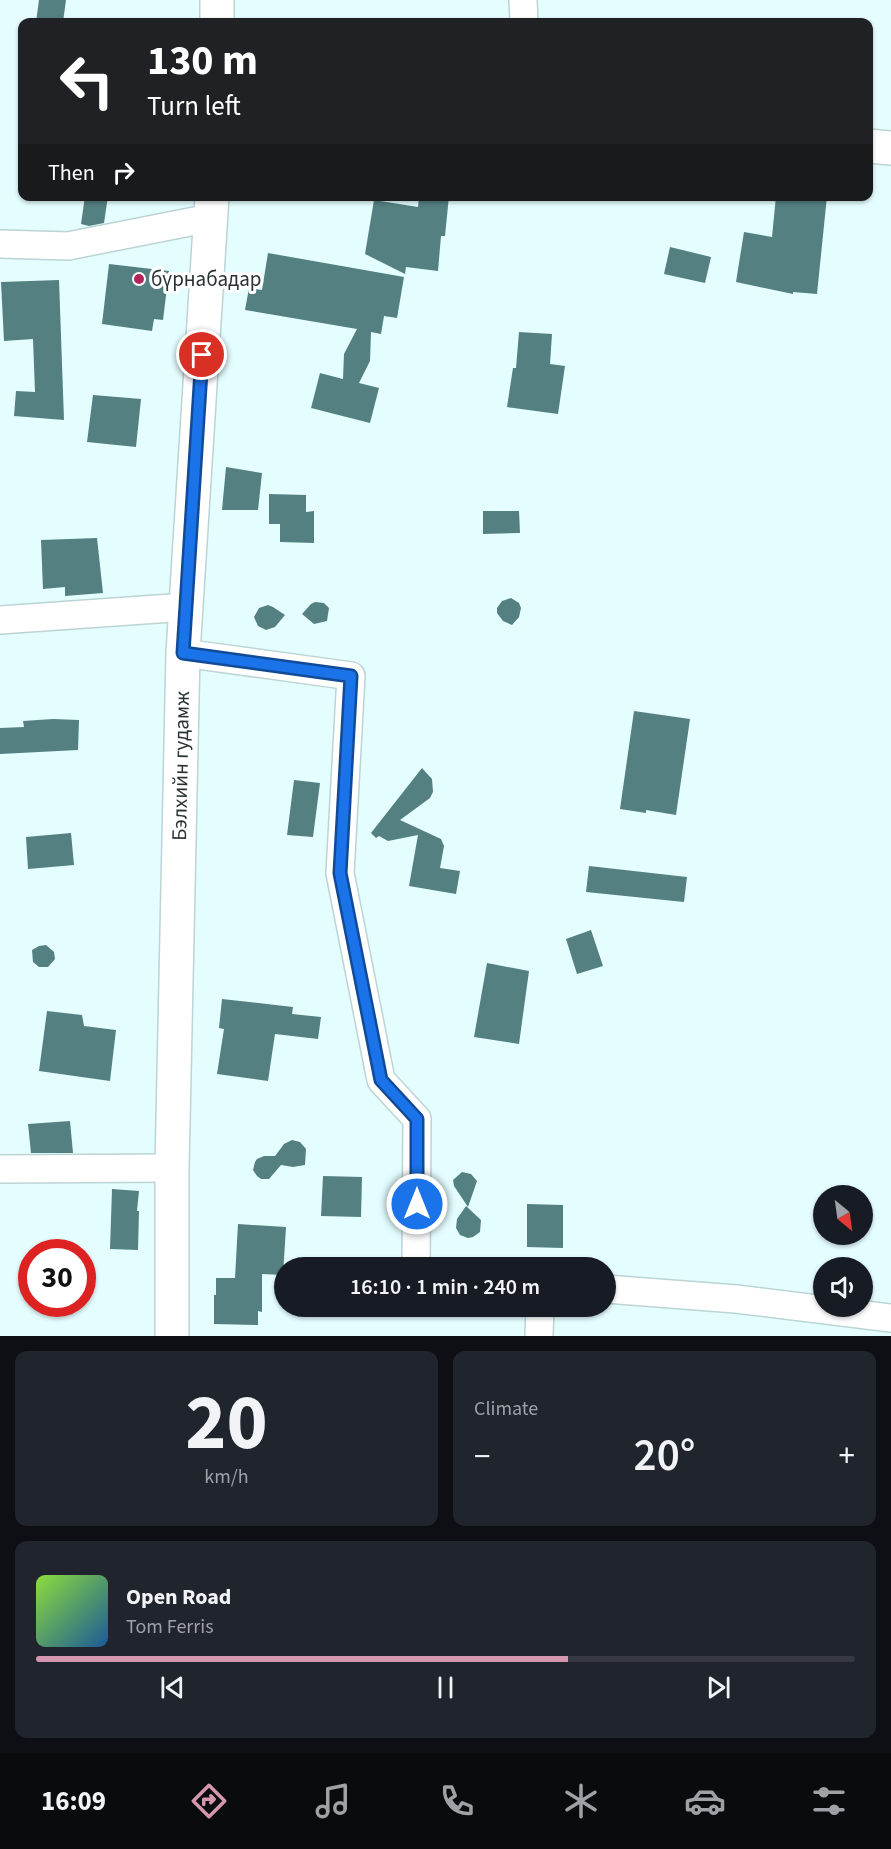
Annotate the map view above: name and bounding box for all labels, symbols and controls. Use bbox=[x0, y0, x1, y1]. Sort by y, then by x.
text: 130 m bbox=[147, 31, 258, 91]
icon: left bbox=[48, 42, 126, 120]
text: Turn left bbox=[147, 87, 241, 126]
icon: right bbox=[107, 156, 140, 189]
text: Then bbox=[48, 157, 95, 189]
place label: бүрнабадар bbox=[151, 264, 262, 294]
marker: бүрнабадар bbox=[132, 272, 146, 286]
pin bbox=[176, 329, 227, 380]
icon: arrive bbox=[185, 338, 218, 371]
street label: Бэлхийн гудамж bbox=[164, 690, 197, 841]
position arrow bbox=[385, 1172, 449, 1236]
north arrow bbox=[813, 1185, 873, 1245]
map controls bbox=[813, 1185, 873, 1317]
speed limit sign: 30 bbox=[18, 1239, 96, 1317]
button: sound bbox=[813, 1257, 873, 1317]
text: 16:10 · 1 min · 240 m bbox=[350, 1271, 540, 1303]
text: 20 bbox=[185, 1368, 268, 1479]
text: Climate bbox=[474, 1395, 538, 1423]
text: 20° bbox=[634, 1424, 695, 1488]
text: − bbox=[474, 1433, 490, 1480]
text: + bbox=[839, 1433, 855, 1480]
text: km/h bbox=[204, 1463, 249, 1491]
text: Open Road bbox=[126, 1581, 231, 1613]
text: Tom Ferris bbox=[126, 1613, 214, 1641]
icon: previous bbox=[156, 1671, 189, 1704]
icon: pause bbox=[429, 1671, 462, 1704]
icon: next bbox=[702, 1671, 735, 1704]
icon: directions bbox=[188, 1780, 230, 1822]
icon: music bbox=[312, 1780, 354, 1822]
icon: phone bbox=[436, 1780, 478, 1822]
icon: climate bbox=[560, 1780, 602, 1822]
icon: car bbox=[684, 1780, 726, 1822]
icon: filters bbox=[808, 1780, 850, 1822]
text: 16:09 bbox=[41, 1782, 106, 1821]

